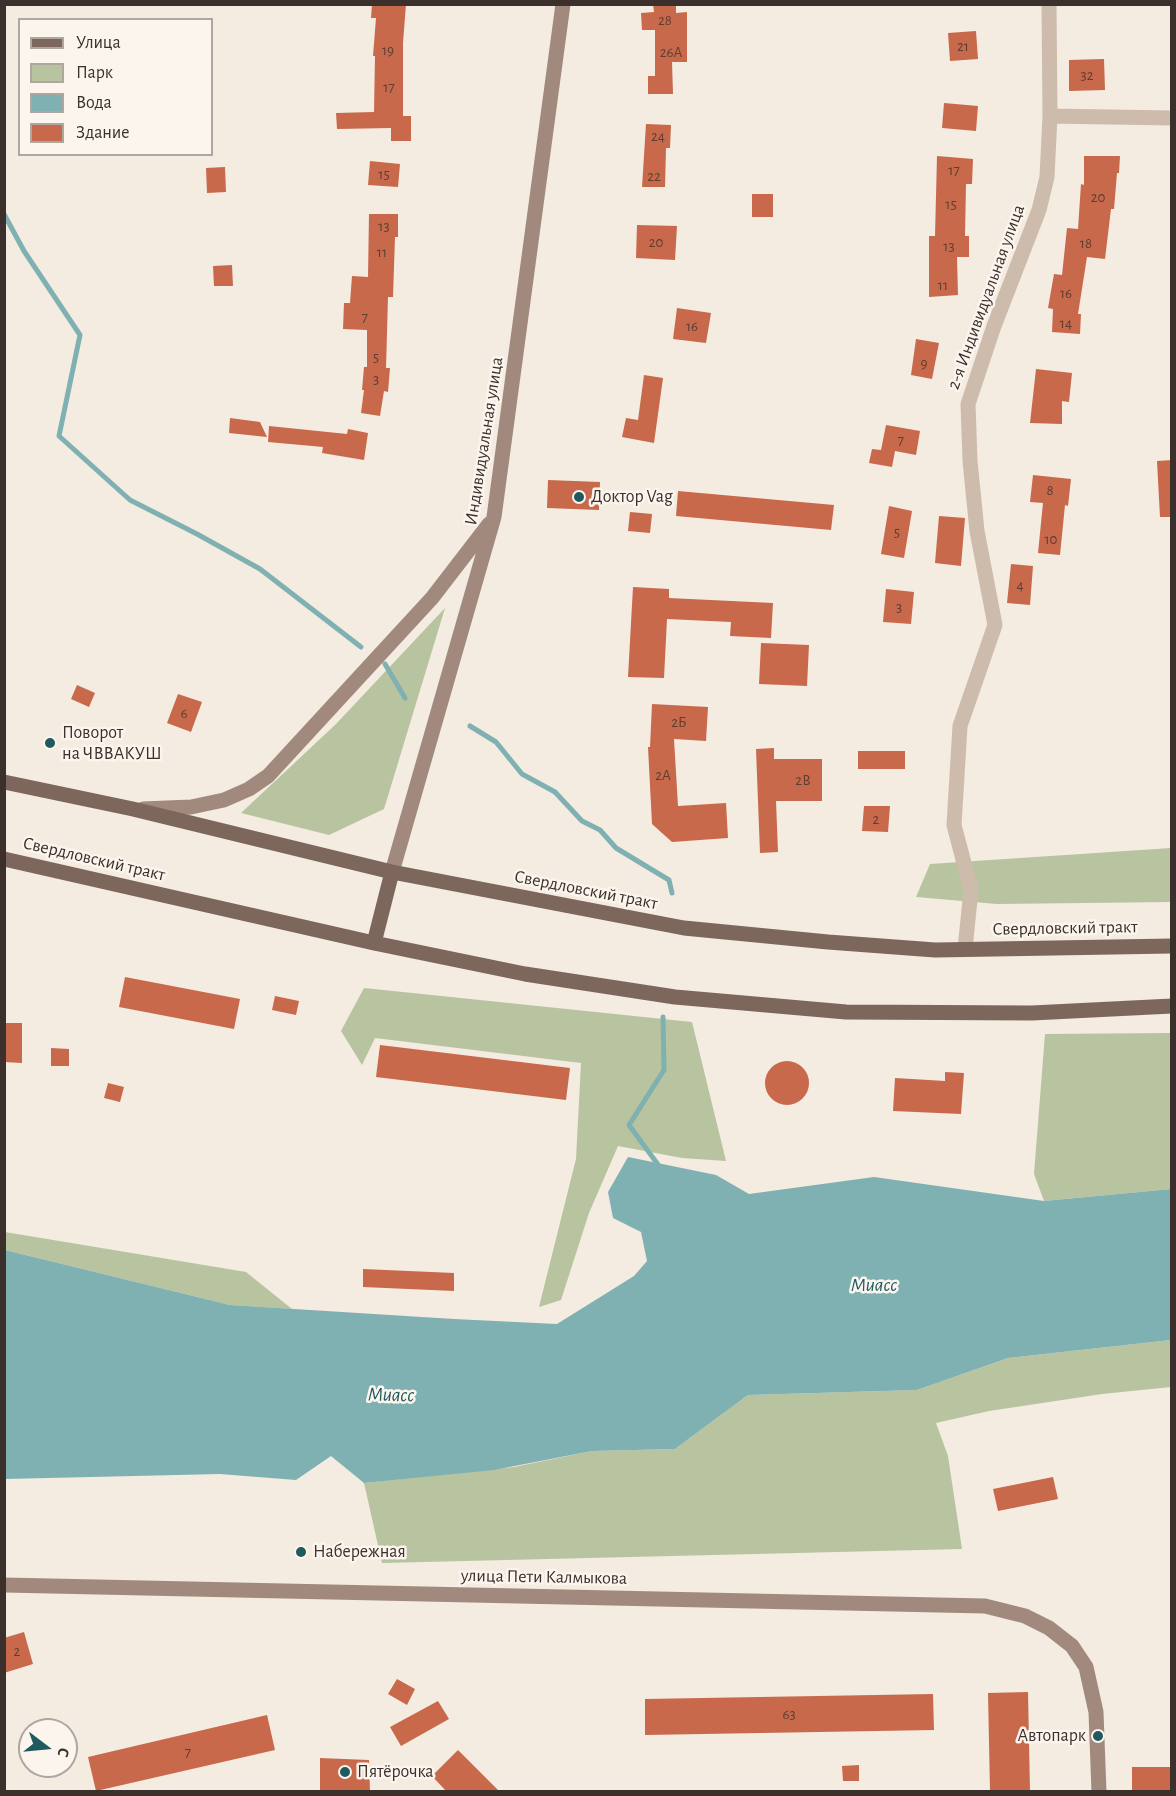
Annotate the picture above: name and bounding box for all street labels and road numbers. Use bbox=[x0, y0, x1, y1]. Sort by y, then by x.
street label: 2-я Индивидуальная улица bbox=[942, 202, 1030, 392]
street label: Индивидуальная улица bbox=[460, 355, 508, 527]
street label: Свердловский тракт bbox=[21, 832, 167, 886]
street label: Свердловский тракт bbox=[513, 866, 659, 914]
street label: Свердловский тракт bbox=[992, 916, 1138, 940]
street label: улица Пети Калмыкова bbox=[461, 1565, 627, 1589]

